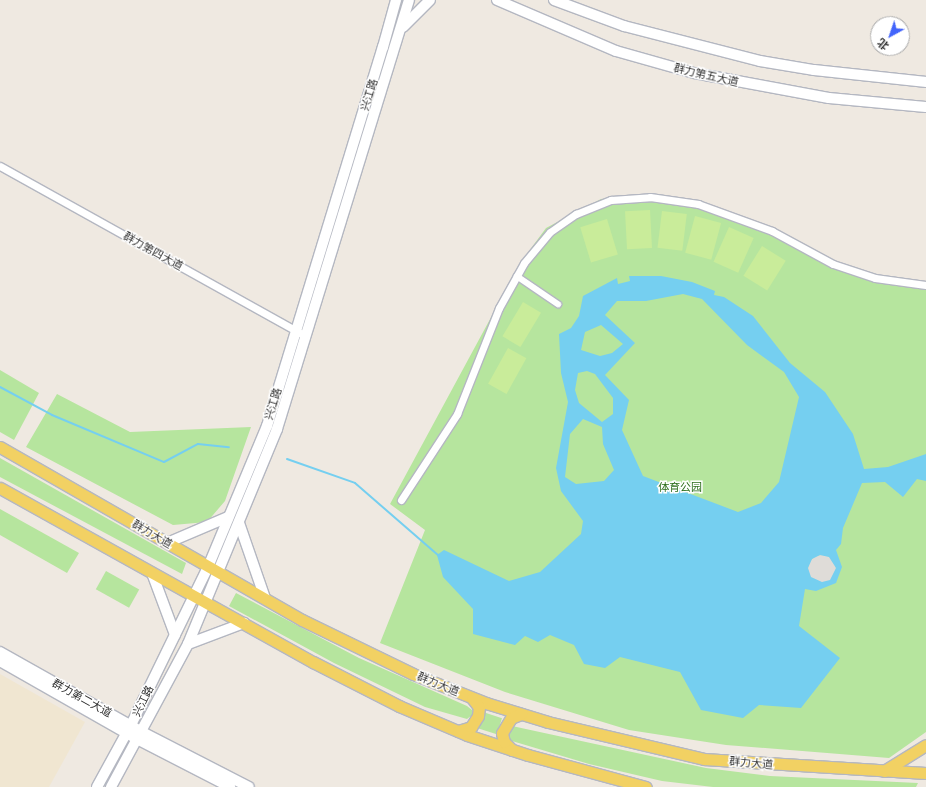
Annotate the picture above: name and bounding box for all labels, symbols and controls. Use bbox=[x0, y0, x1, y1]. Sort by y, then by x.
north arrow bbox=[870, 16, 910, 56]
text: 北 bbox=[874, 36, 892, 53]
street label: 群力第五大道 bbox=[672, 61, 740, 89]
street label: 兴江路 bbox=[358, 77, 380, 113]
street label: 群力第四大道 bbox=[121, 229, 185, 273]
street label: 兴江路 bbox=[262, 386, 284, 422]
park label: 体育公园 bbox=[658, 480, 702, 494]
street label: 群力大道 bbox=[130, 517, 174, 551]
street label: 群力大道 bbox=[415, 670, 461, 698]
street label: 群力第二大道 bbox=[50, 676, 114, 720]
street label: 兴江路 bbox=[130, 683, 156, 719]
street label: 群力大道 bbox=[729, 755, 773, 771]

